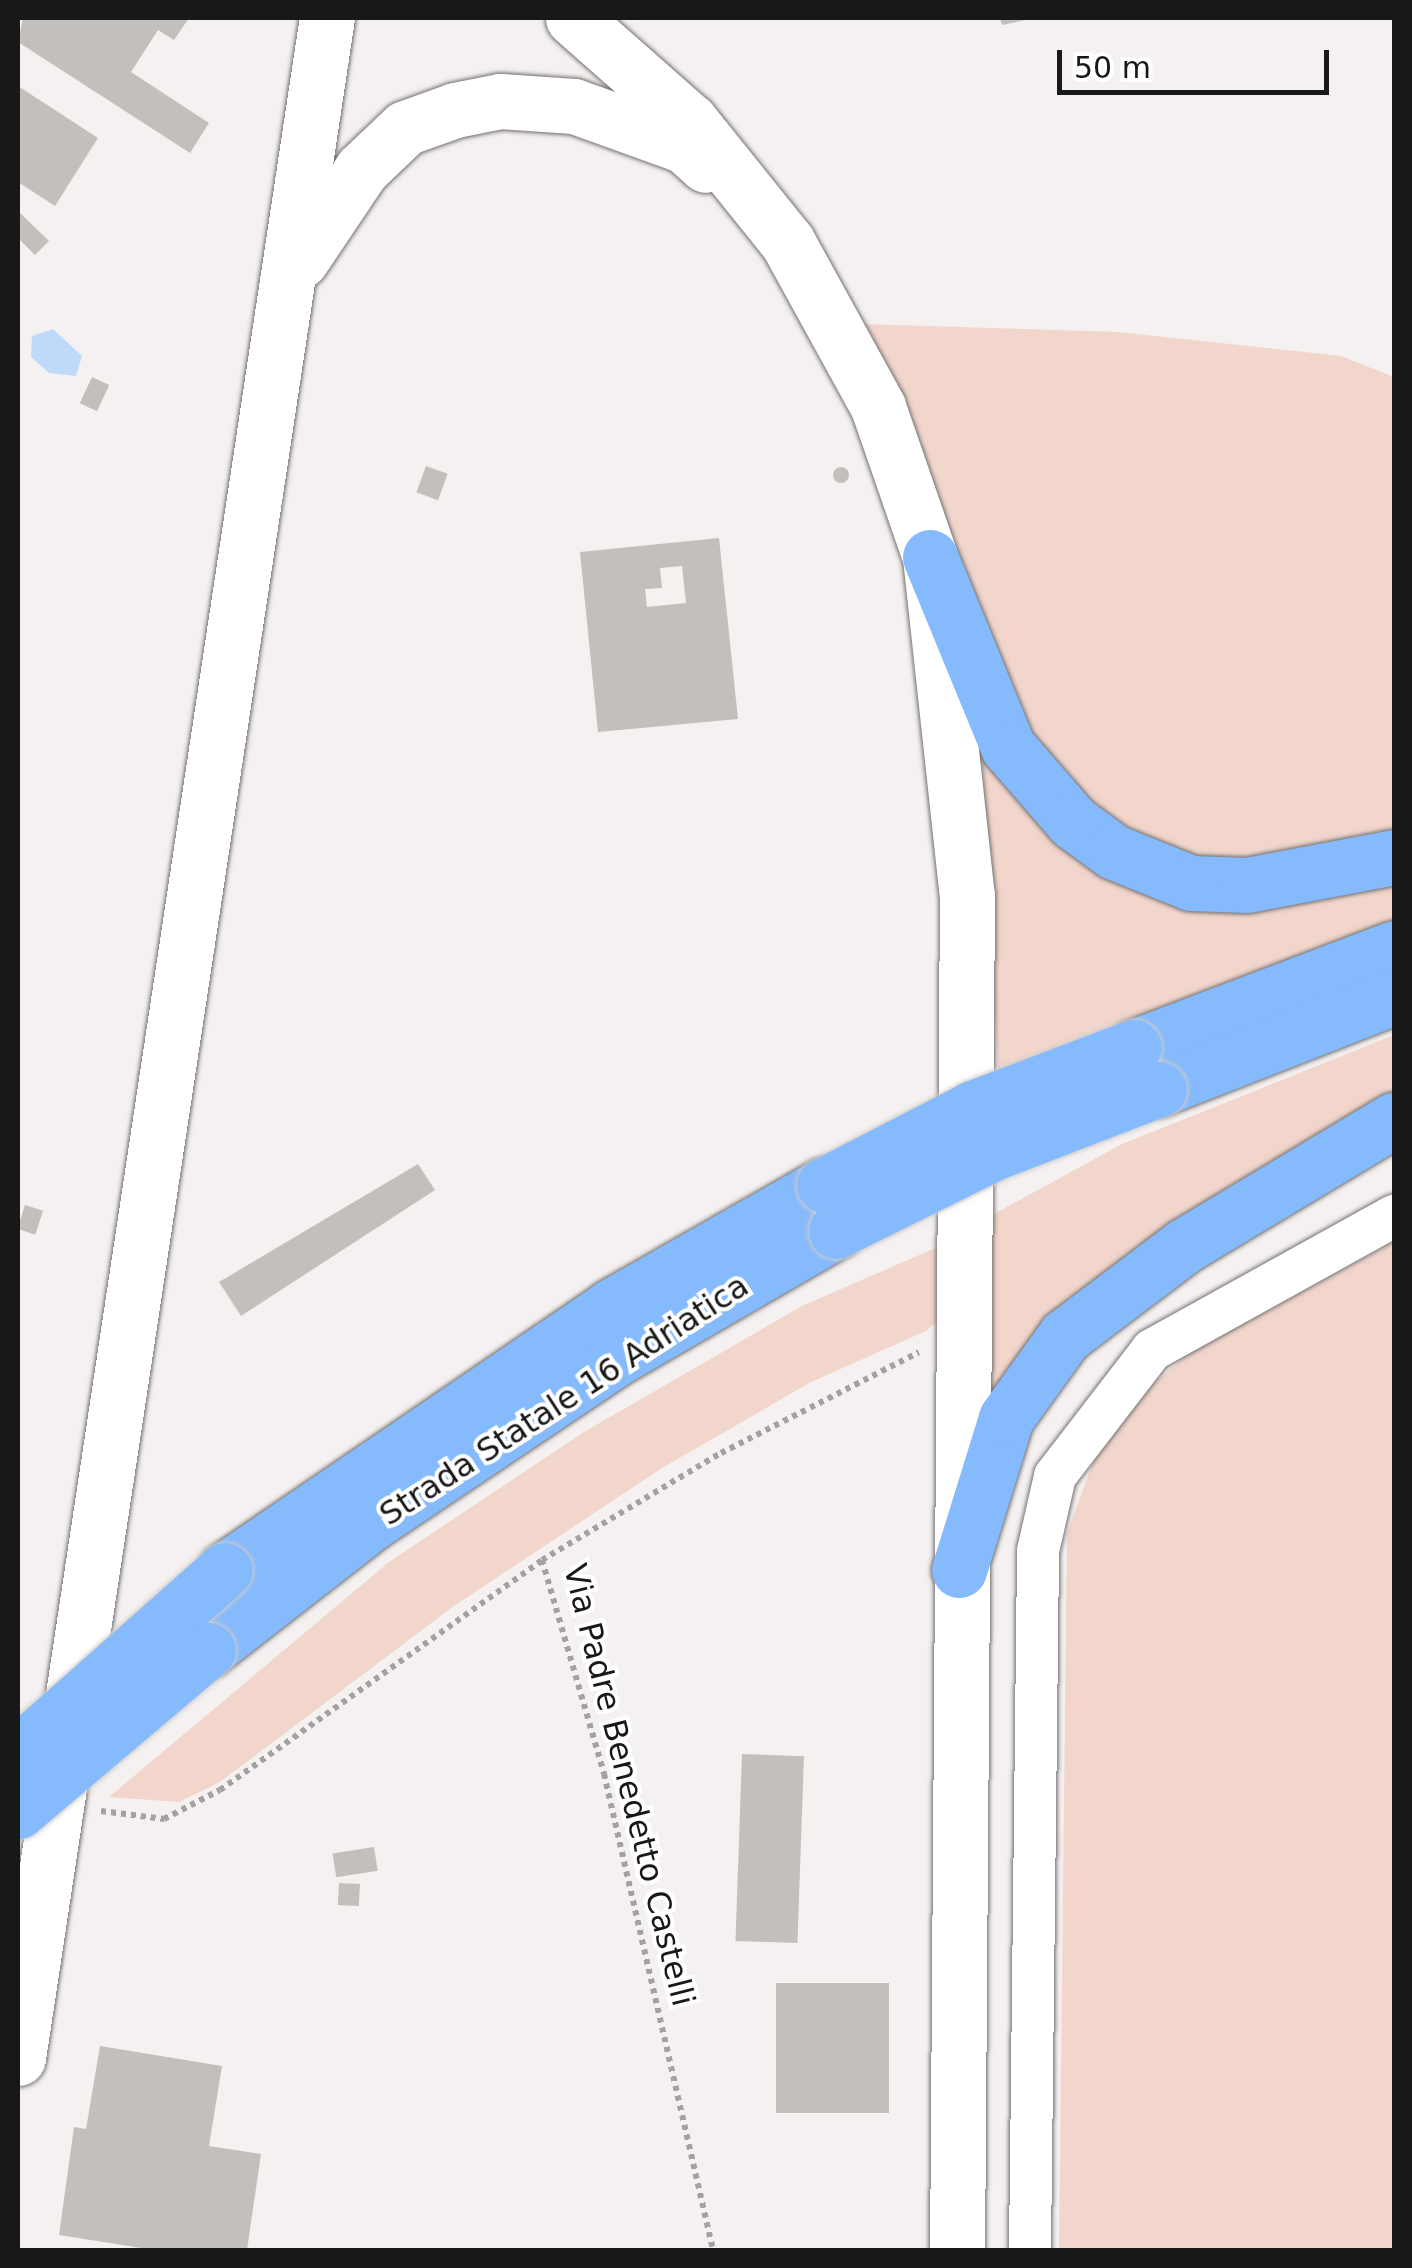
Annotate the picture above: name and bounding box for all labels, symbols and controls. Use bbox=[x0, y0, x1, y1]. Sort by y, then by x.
scale bar bbox=[1062, 30, 1334, 92]
text: 50 m bbox=[1074, 50, 1151, 85]
street label: Strada Statale 16 Adriatica bbox=[372, 1266, 756, 1534]
street label: Via Padre Benedetto Castelli bbox=[555, 1560, 703, 2010]

